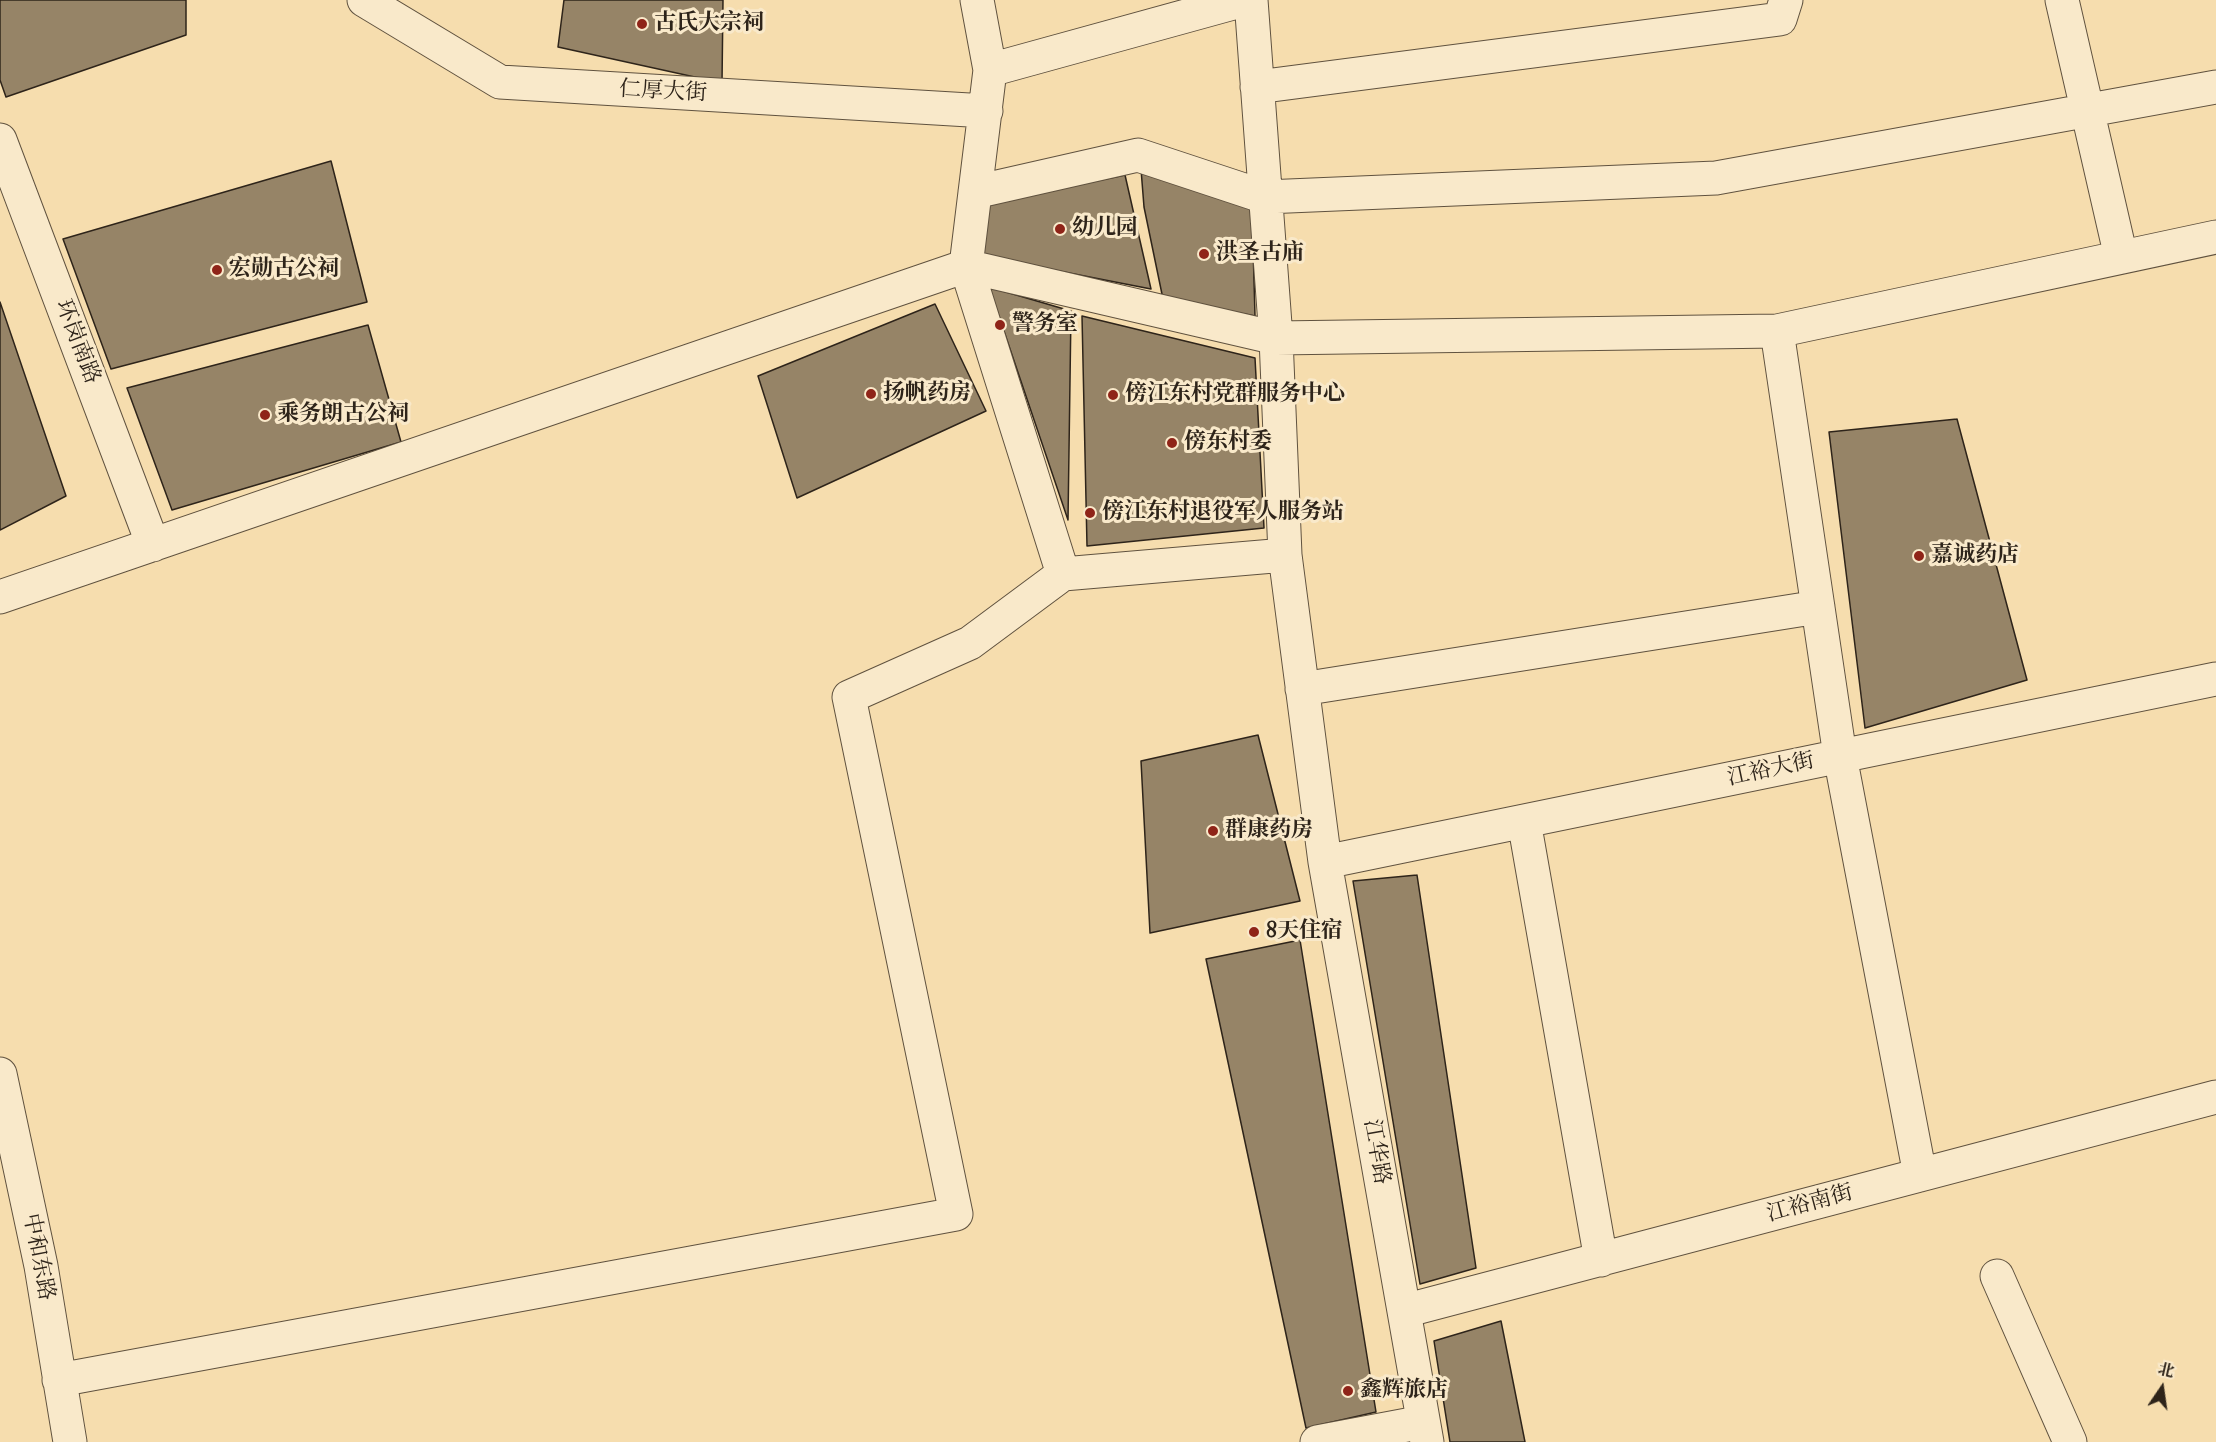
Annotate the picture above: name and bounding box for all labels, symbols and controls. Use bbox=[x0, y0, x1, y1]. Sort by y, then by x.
place label: 古氏大宗祠 bbox=[654, 11, 764, 37]
marker: 古氏大宗祠 bbox=[635, 17, 649, 31]
street label: 仁厚大街 bbox=[618, 77, 708, 107]
place label: 幼儿园 bbox=[1072, 216, 1138, 242]
marker: 幼儿园 bbox=[1053, 222, 1067, 236]
place label: 洪圣古庙 bbox=[1216, 241, 1304, 267]
marker: 洪圣古庙 bbox=[1197, 247, 1211, 261]
place label: 宏勋古公祠 bbox=[229, 257, 339, 283]
marker: 宏勋古公祠 bbox=[210, 263, 224, 277]
street label: 环岗南路 bbox=[49, 296, 105, 388]
place label: 警务室 bbox=[1012, 312, 1078, 338]
marker: 警务室 bbox=[993, 318, 1007, 332]
place label: 扬帆药房 bbox=[883, 381, 971, 407]
place label: 傍江东村党群服务中心 bbox=[1125, 382, 1345, 408]
marker: 扬帆药房 bbox=[864, 387, 878, 401]
marker: 傍江东村党群服务中心 bbox=[1106, 388, 1120, 402]
place label: 乘务朗古公祠 bbox=[277, 402, 409, 428]
marker: 乘务朗古公祠 bbox=[258, 408, 272, 422]
place label: 傍东村委 bbox=[1184, 430, 1272, 456]
marker: 傍东村委 bbox=[1165, 436, 1179, 450]
place label: 傍江东村退役军人服务站 bbox=[1102, 500, 1344, 526]
marker: 傍江东村退役军人服务站 bbox=[1083, 506, 1097, 520]
place label: 嘉诚药店 bbox=[1931, 543, 2019, 569]
marker: 嘉诚药店 bbox=[1912, 549, 1926, 563]
street label: 江裕大街 bbox=[1725, 748, 1817, 792]
place label: 群康药房 bbox=[1225, 818, 1313, 844]
marker: 群康药房 bbox=[1206, 824, 1220, 838]
place label: 8天住宿 bbox=[1266, 919, 1343, 945]
marker: 8天住宿 bbox=[1247, 925, 1261, 939]
street label: 江华路 bbox=[1357, 1117, 1395, 1187]
street label: 江裕南街 bbox=[1764, 1180, 1856, 1228]
street label: 中和东路 bbox=[17, 1211, 59, 1303]
north arrow bbox=[2132, 1358, 2192, 1418]
text: 北 bbox=[2156, 1359, 2176, 1381]
place label: 鑫辉旅店 bbox=[1360, 1378, 1448, 1404]
marker: 鑫辉旅店 bbox=[1341, 1384, 1355, 1398]

